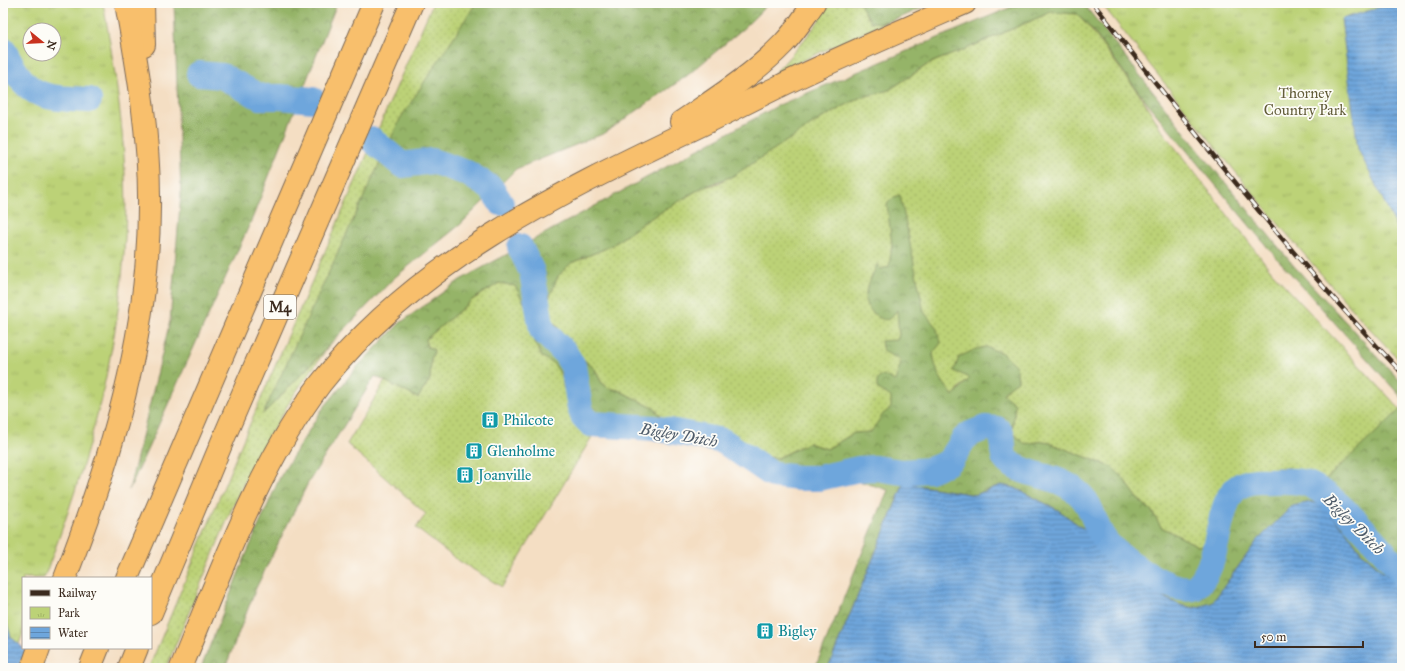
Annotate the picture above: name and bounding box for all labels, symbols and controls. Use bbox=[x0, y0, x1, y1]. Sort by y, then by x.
north arrow bbox=[22, 22, 62, 62]
text: N bbox=[43, 38, 59, 52]
park label: Thorney Country Park bbox=[1264, 84, 1346, 119]
road number: M4 bbox=[264, 295, 296, 319]
building icon: Philcote bbox=[480, 410, 500, 430]
place label: Philcote bbox=[503, 411, 554, 429]
water label: Bigley Ditch bbox=[638, 419, 719, 451]
building icon: Glenholme bbox=[464, 441, 484, 461]
place label: Glenholme bbox=[487, 442, 555, 460]
building icon: Joanville bbox=[455, 465, 475, 485]
place label: Joanville bbox=[476, 466, 531, 485]
water label: Bigley Ditch bbox=[1319, 489, 1388, 558]
legend bbox=[22, 577, 152, 649]
text: Railway bbox=[58, 586, 97, 600]
text: Park bbox=[58, 606, 80, 620]
building icon: Bigley bbox=[755, 621, 775, 641]
place label: Bigley bbox=[778, 622, 817, 640]
scale bar bbox=[1255, 623, 1363, 649]
text: Water bbox=[58, 626, 88, 640]
text: 50 m bbox=[1261, 630, 1286, 644]

